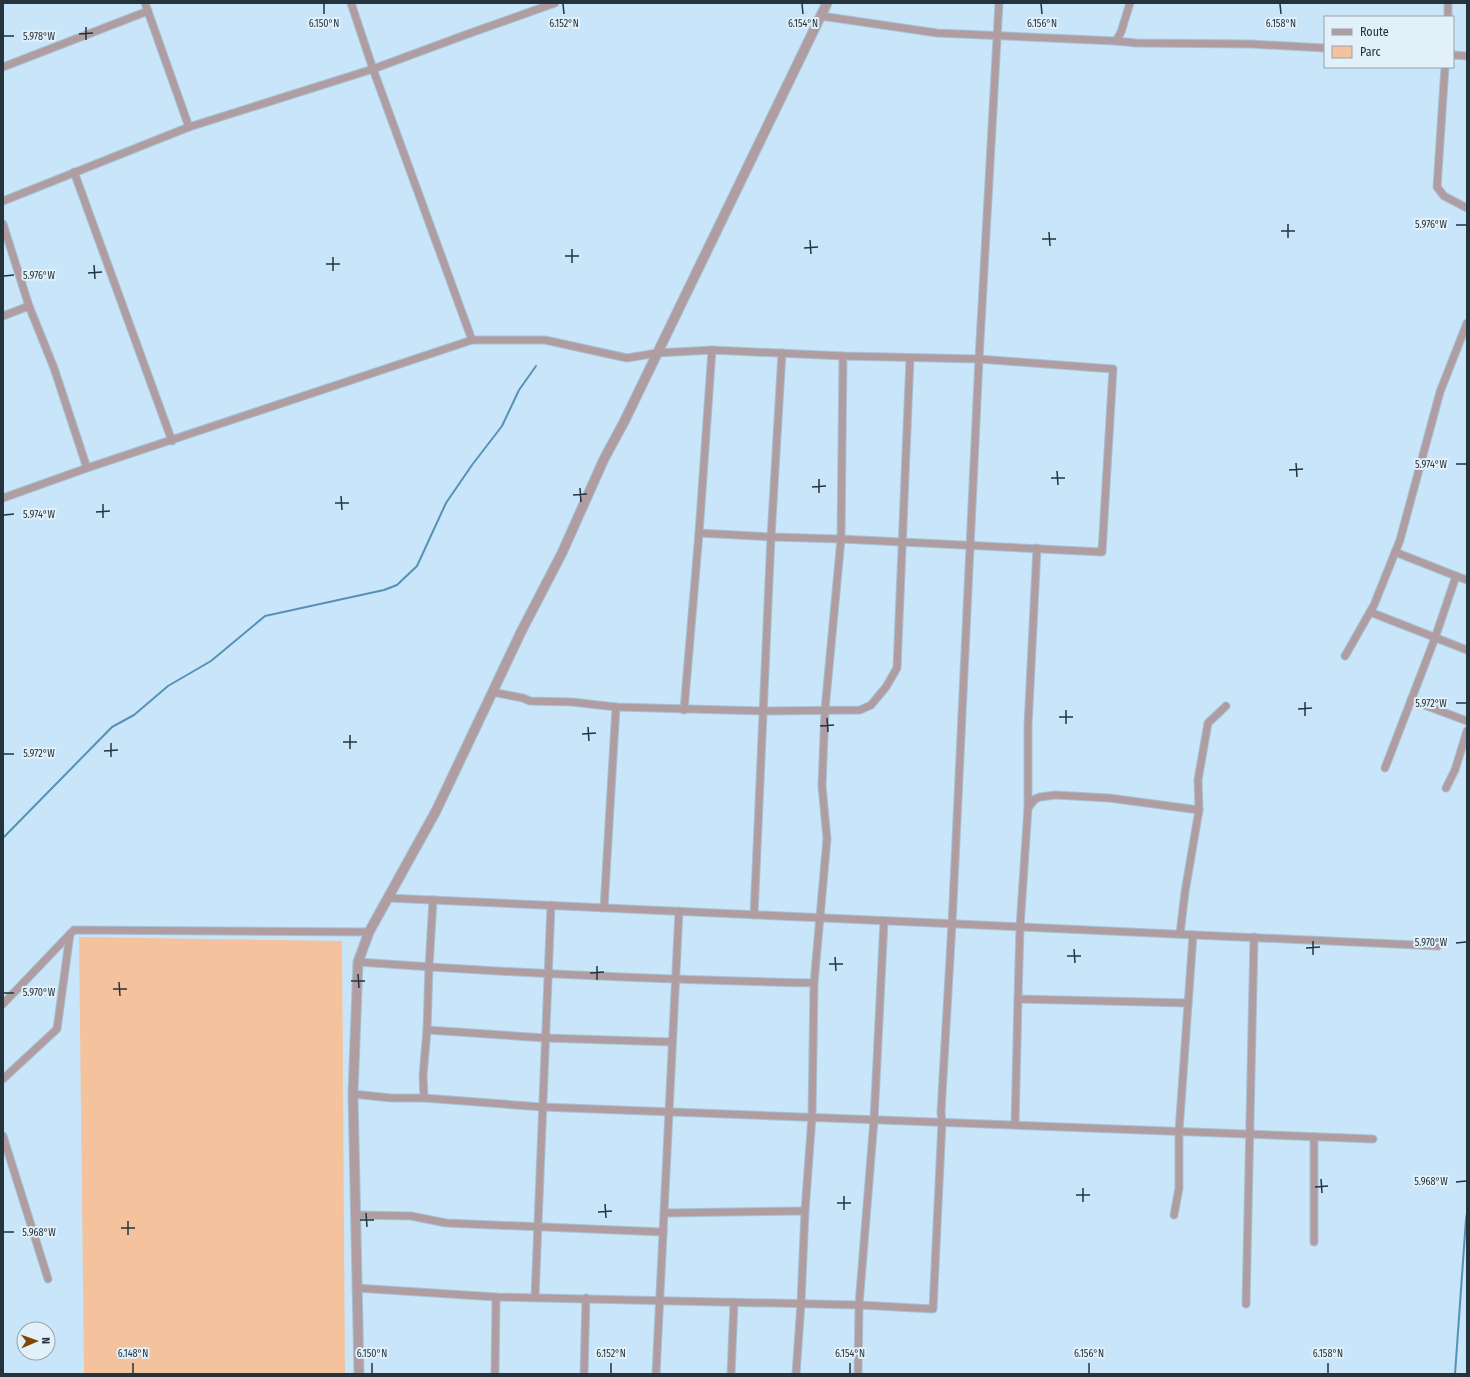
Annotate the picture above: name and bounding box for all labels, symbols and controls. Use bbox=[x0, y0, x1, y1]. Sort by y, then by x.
legend bbox=[1324, 16, 1454, 68]
text: 6.150°N bbox=[309, 18, 339, 30]
text: 6.152°N bbox=[549, 18, 579, 30]
text: 6.154°N bbox=[788, 18, 818, 30]
text: 6.156°N bbox=[1027, 18, 1057, 30]
text: 6.158°N bbox=[1266, 18, 1296, 30]
text: Route bbox=[1360, 25, 1389, 39]
text: 5.978°W bbox=[23, 31, 56, 43]
text: Parc bbox=[1360, 45, 1381, 59]
text: 5.976°W bbox=[1415, 219, 1448, 231]
text: 5.976°W bbox=[23, 270, 56, 282]
text: 5.974°W bbox=[1415, 459, 1447, 471]
text: 5.974°W bbox=[23, 509, 55, 521]
text: 5.972°W bbox=[1415, 698, 1447, 710]
text: 5.972°W bbox=[23, 748, 55, 760]
text: 5.970°W bbox=[1415, 937, 1448, 949]
text: 5.970°W bbox=[23, 987, 56, 999]
text: 5.968°W bbox=[1414, 1176, 1448, 1188]
text: 5.968°W bbox=[22, 1227, 56, 1239]
north arrow bbox=[16, 1321, 56, 1361]
text: N bbox=[39, 1337, 52, 1344]
text: 6.148°N bbox=[118, 1348, 148, 1360]
text: 6.150°N bbox=[357, 1348, 387, 1360]
text: 6.152°N bbox=[596, 1348, 626, 1360]
text: 6.154°N bbox=[835, 1348, 865, 1360]
text: 6.156°N bbox=[1074, 1348, 1104, 1360]
text: 6.158°N bbox=[1313, 1348, 1343, 1360]

